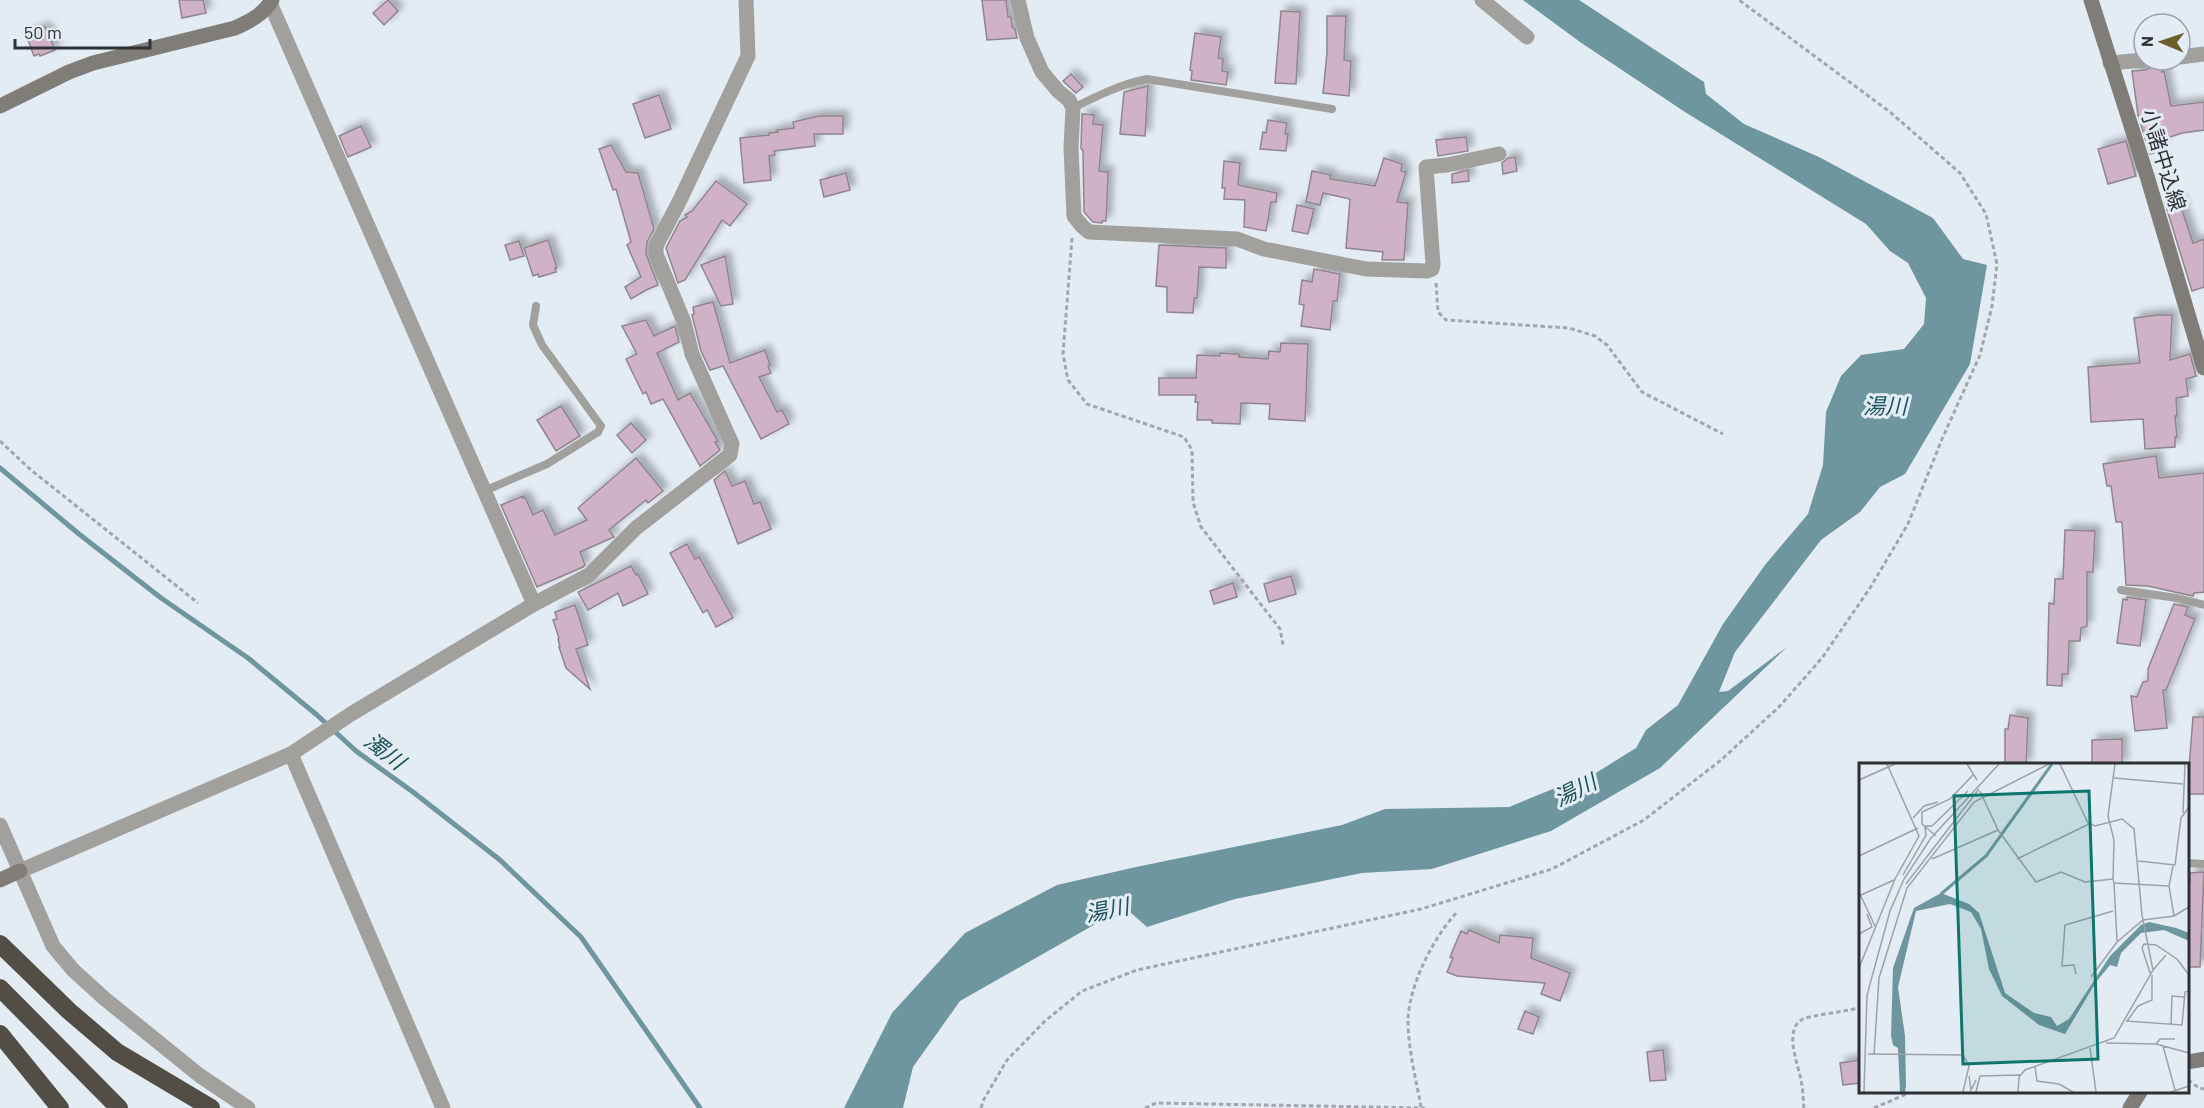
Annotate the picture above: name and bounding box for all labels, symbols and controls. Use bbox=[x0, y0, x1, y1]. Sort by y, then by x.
scale bar bbox=[15, 12, 150, 50]
north arrow bbox=[2132, 12, 2192, 72]
text: 50 m bbox=[24, 21, 62, 43]
text: N bbox=[2137, 36, 2156, 47]
street label: 小諸中込線 bbox=[2137, 106, 2192, 213]
water label: 湯川 bbox=[1863, 392, 1909, 418]
water label: 濁川 bbox=[360, 726, 413, 775]
inset map bbox=[1859, 763, 2189, 1093]
water label: 湯川 bbox=[1549, 767, 1602, 811]
water label: 湯川 bbox=[1083, 892, 1133, 926]

